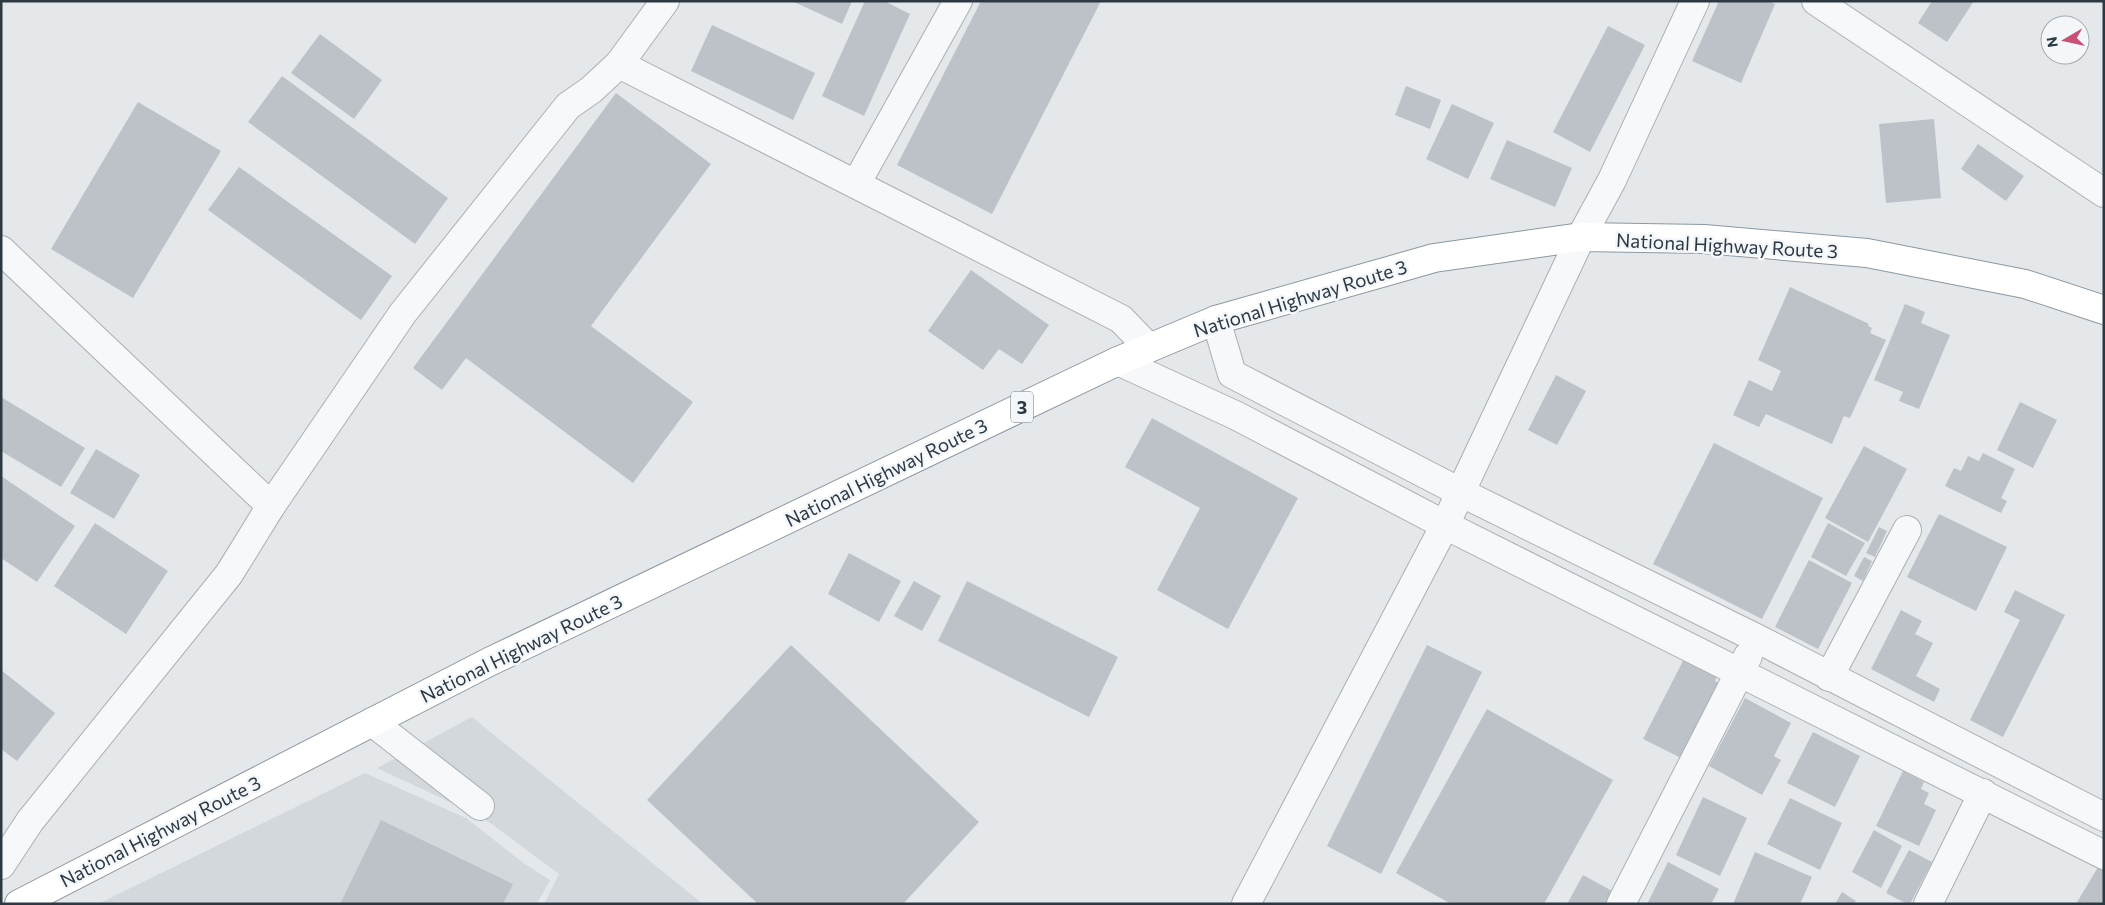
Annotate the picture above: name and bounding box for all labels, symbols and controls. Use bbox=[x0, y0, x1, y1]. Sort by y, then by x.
north arrow bbox=[2040, 15, 2090, 65]
text: N bbox=[2042, 36, 2061, 49]
street label: National Highway Route 3 bbox=[1615, 228, 1839, 262]
street label: National Highway Route 3 bbox=[1190, 255, 1410, 341]
road number: 3 bbox=[1011, 392, 1033, 422]
street label: National Highway Route 3 bbox=[781, 413, 991, 531]
street label: National Highway Route 3 bbox=[416, 589, 626, 707]
street label: National Highway Route 3 bbox=[56, 770, 264, 892]

